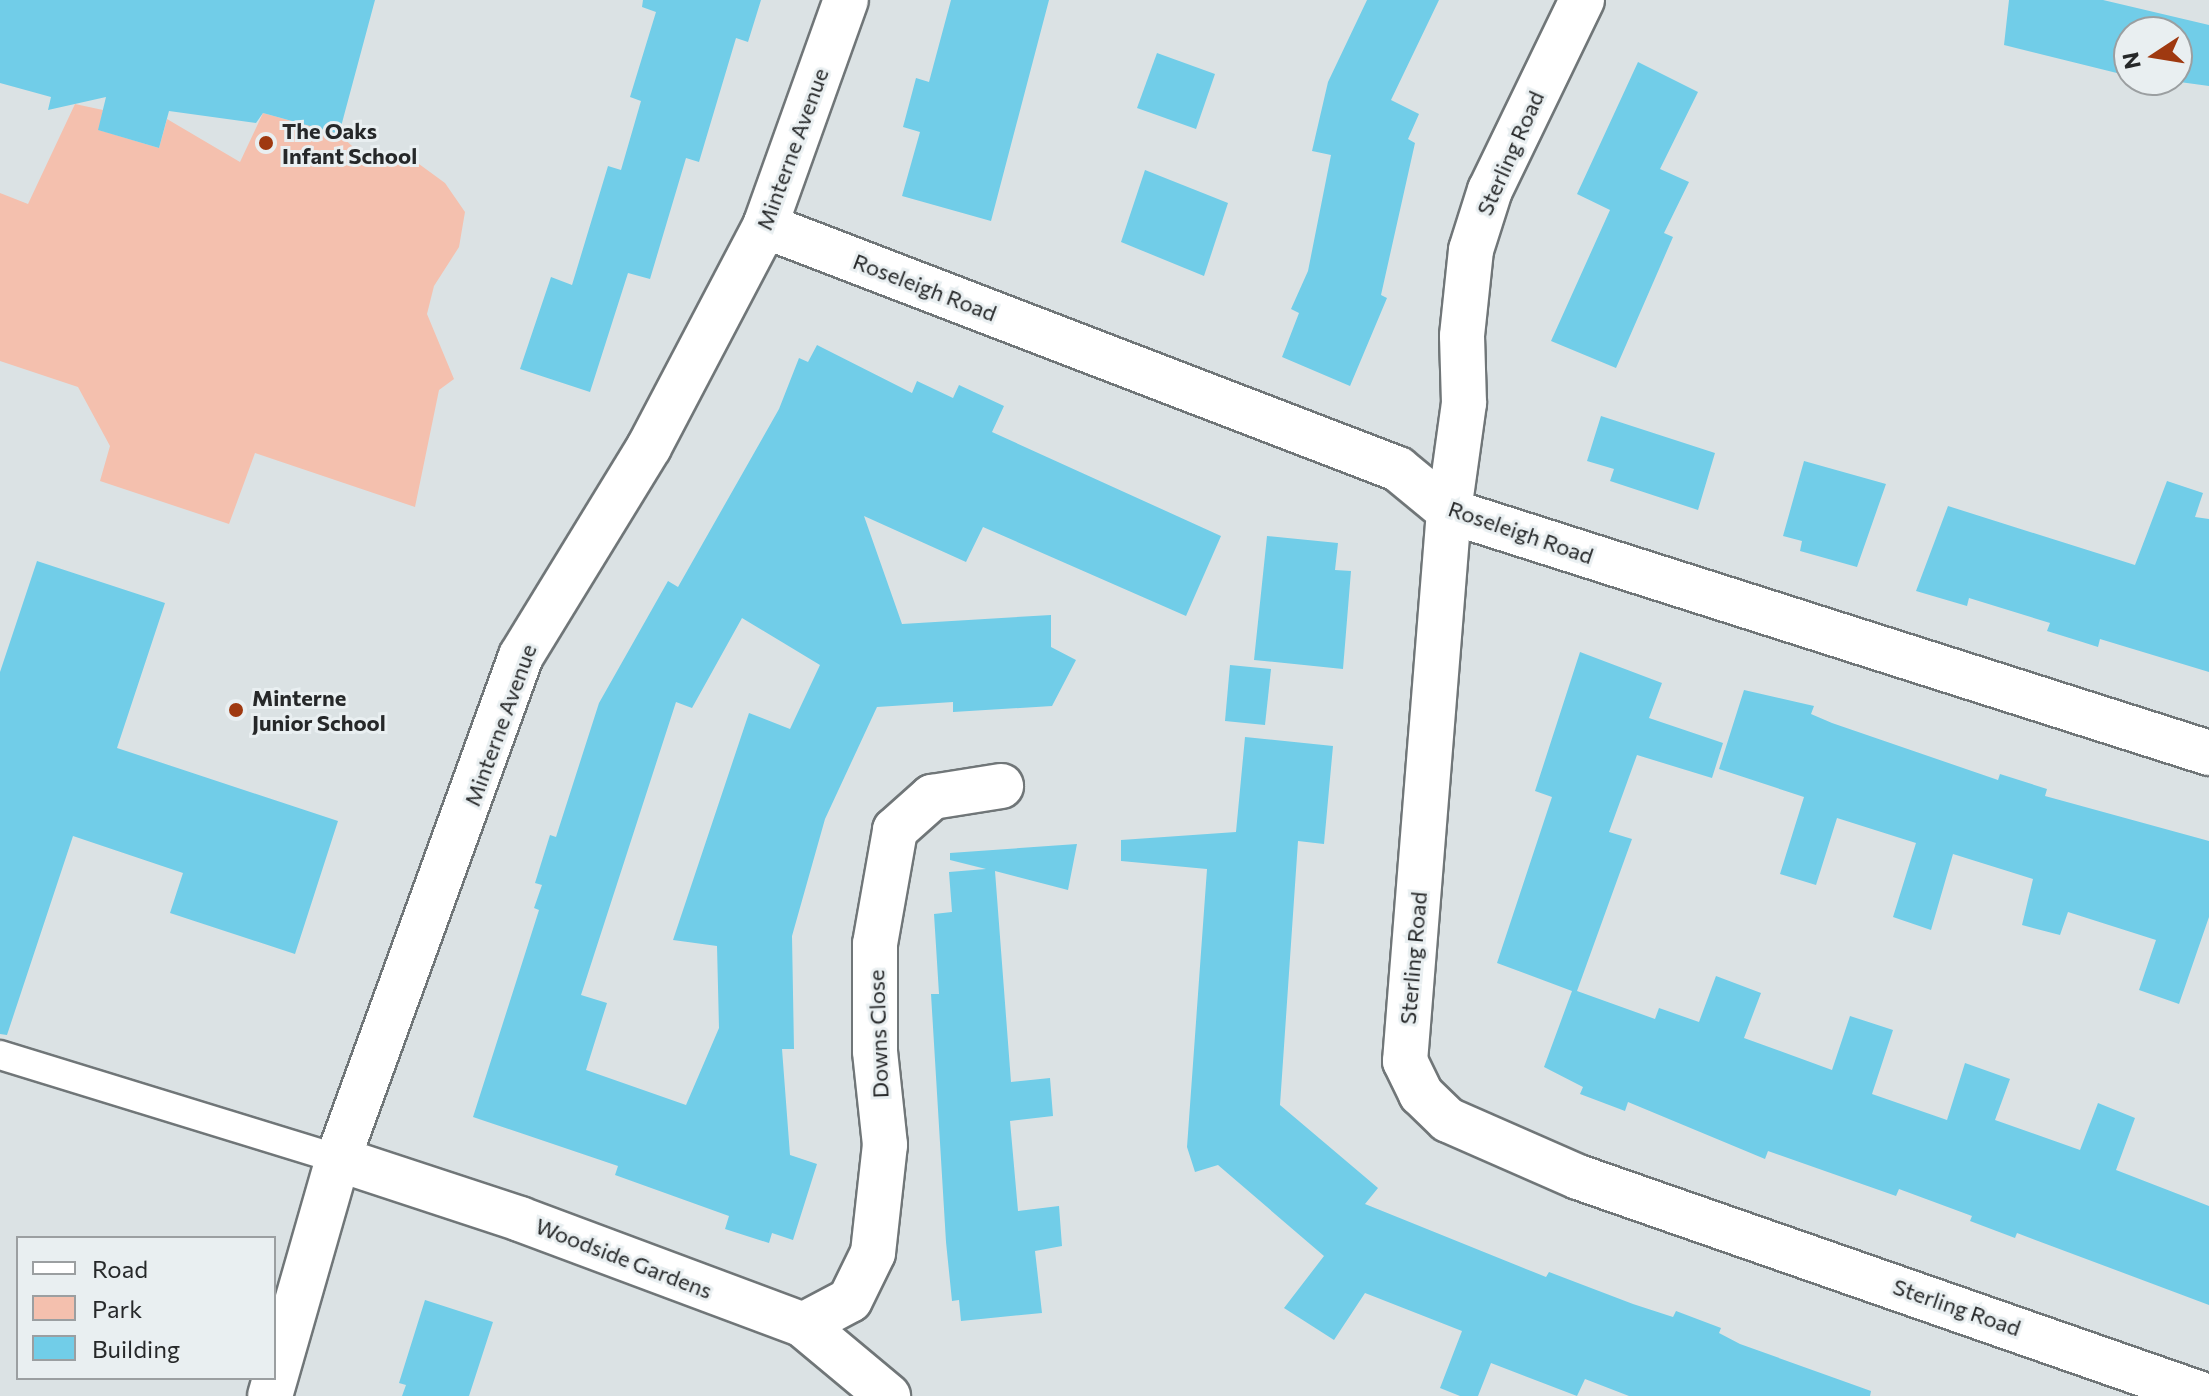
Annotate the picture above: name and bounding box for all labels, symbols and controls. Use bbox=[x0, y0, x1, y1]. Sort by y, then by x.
north arrow bbox=[2113, 16, 2193, 96]
text: N bbox=[2116, 50, 2146, 72]
street label: Minterne Avenue bbox=[750, 64, 834, 234]
street label: Sterling Road bbox=[1471, 87, 1549, 219]
place label: The Oaks Infant School bbox=[282, 117, 417, 168]
marker: The Oaks Infant School bbox=[257, 134, 275, 152]
street label: Roseleigh Road bbox=[850, 248, 1000, 326]
street label: Roseleigh Road bbox=[1445, 495, 1597, 569]
street label: Minterne Avenue bbox=[458, 640, 542, 810]
place label: Minterne Junior School bbox=[252, 684, 386, 736]
marker: Minterne Junior School bbox=[227, 701, 245, 719]
street label: Sterling Road bbox=[1394, 890, 1432, 1026]
street label: Downs Close bbox=[863, 969, 893, 1099]
street label: Woodside Gardens bbox=[532, 1212, 716, 1304]
legend bbox=[16, 1236, 276, 1380]
text: Road bbox=[92, 1254, 148, 1283]
street label: Sterling Road bbox=[1890, 1273, 2024, 1341]
text: Park bbox=[92, 1294, 142, 1323]
text: Building bbox=[92, 1334, 180, 1363]

